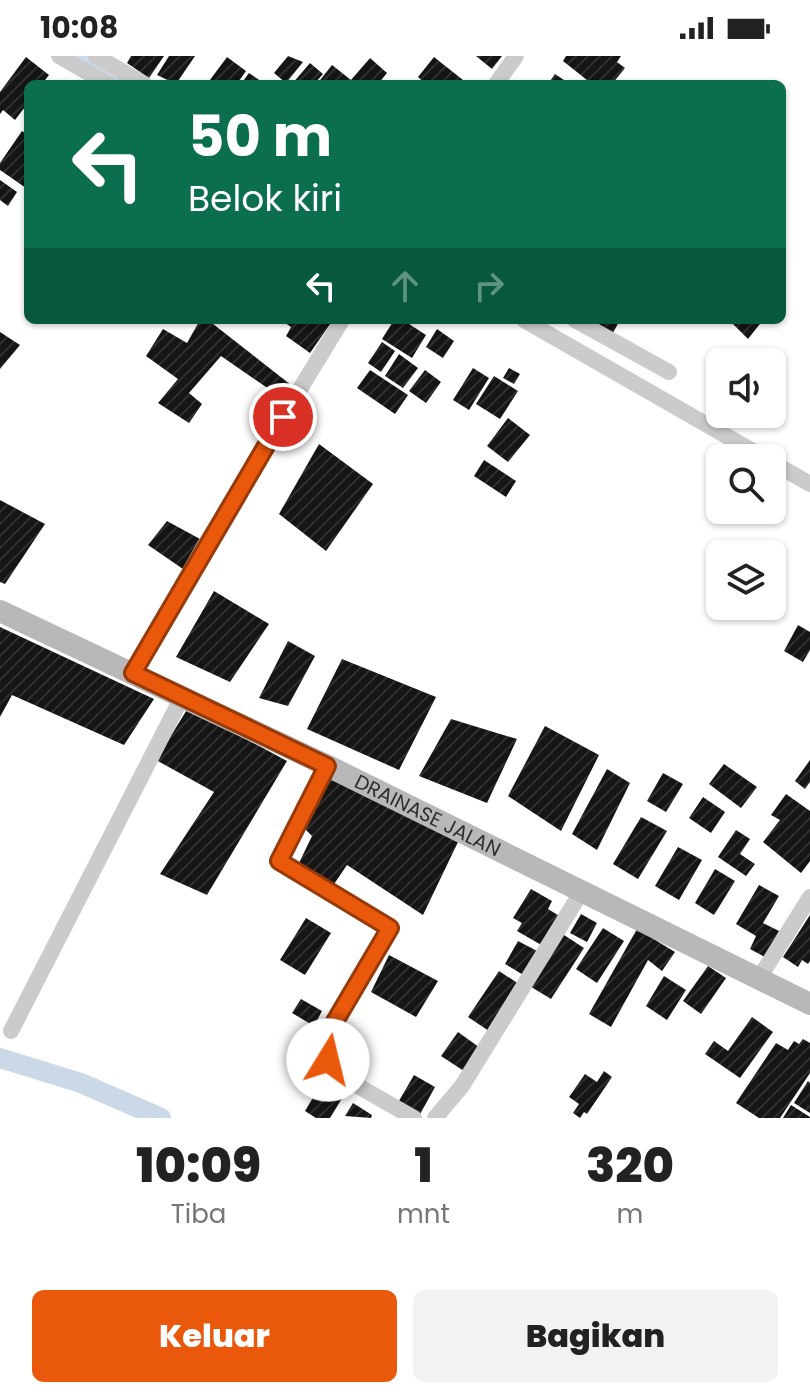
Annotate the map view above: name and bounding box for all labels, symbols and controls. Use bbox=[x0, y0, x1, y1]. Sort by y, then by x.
text: 10:08 bbox=[40, 6, 118, 49]
text: 50 m bbox=[188, 97, 332, 176]
icon: left bbox=[56, 112, 160, 216]
text: Belok kiri bbox=[188, 173, 342, 224]
icon: left bbox=[299, 264, 343, 308]
icon: ahead bbox=[383, 264, 427, 308]
icon: right bbox=[467, 264, 511, 308]
map controls bbox=[706, 348, 786, 620]
button: sound bbox=[706, 348, 786, 428]
pin bbox=[249, 383, 317, 451]
icon: arrive bbox=[261, 395, 305, 439]
button: search bbox=[706, 444, 786, 524]
button: layers bbox=[706, 540, 786, 620]
street label: DRAINASE JALAN bbox=[350, 767, 506, 863]
position arrow bbox=[286, 1018, 370, 1102]
text: 10:09 bbox=[136, 1132, 261, 1199]
text: 1 bbox=[414, 1132, 433, 1199]
text: 320 bbox=[586, 1132, 674, 1199]
text: Tiba bbox=[171, 1196, 226, 1232]
text: mnt bbox=[397, 1196, 450, 1232]
text: m bbox=[617, 1196, 643, 1232]
button: Keluar bbox=[32, 1290, 397, 1382]
button: Bagikan bbox=[413, 1290, 778, 1382]

